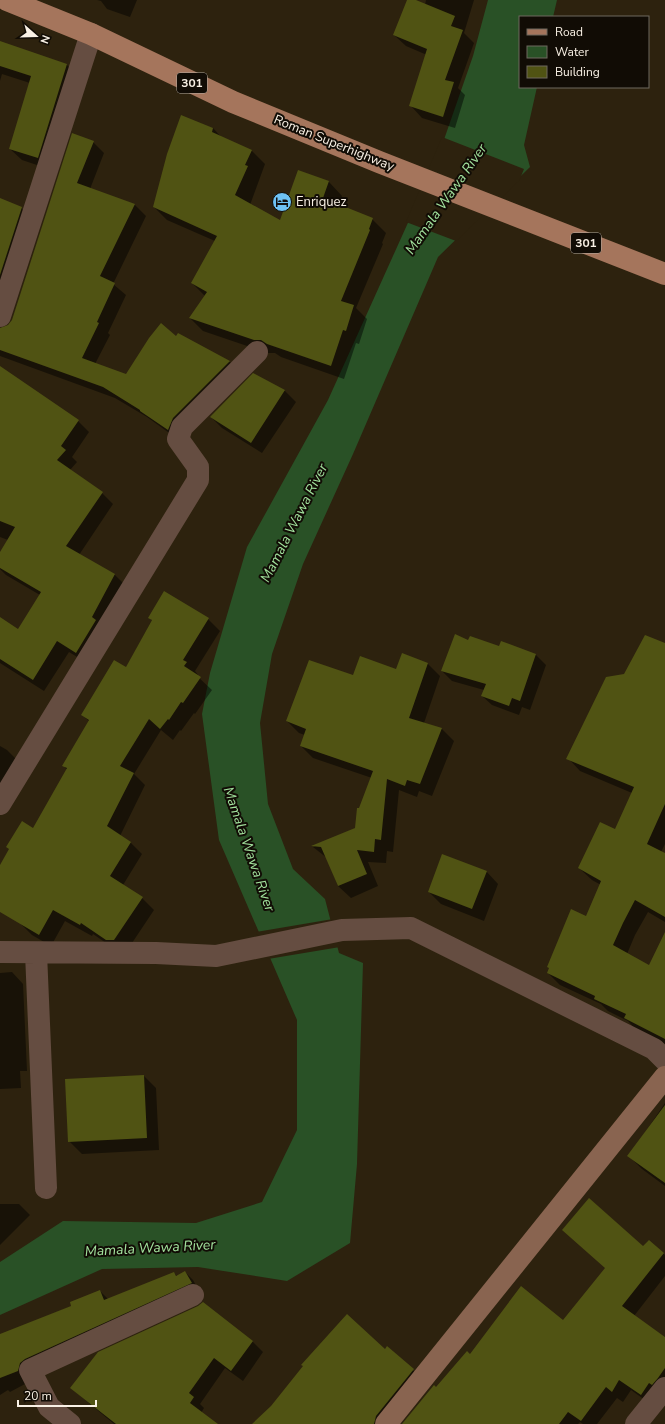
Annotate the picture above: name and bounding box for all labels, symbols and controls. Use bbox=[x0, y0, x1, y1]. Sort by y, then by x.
north arrow bbox=[16, 16, 56, 56]
legend bbox=[519, 16, 649, 88]
text: Road bbox=[555, 24, 583, 40]
text: N bbox=[36, 33, 53, 46]
text: Water bbox=[555, 44, 589, 60]
text: Building bbox=[555, 64, 600, 80]
road number: 301 bbox=[177, 73, 207, 93]
street label: Roman Superhighway bbox=[271, 111, 397, 176]
water label: Mamala Wawa River bbox=[401, 139, 492, 258]
hotel icon: Enriquez bbox=[271, 191, 293, 213]
place label: Enriquez bbox=[296, 193, 346, 211]
road number: 301 bbox=[571, 233, 601, 253]
water label: Mamala Wawa River bbox=[256, 460, 333, 586]
water label: Mamala Wawa River bbox=[219, 784, 280, 915]
water label: Mamala Wawa River bbox=[84, 1235, 217, 1261]
scale bar bbox=[18, 1382, 96, 1408]
text: 20 m bbox=[24, 1388, 52, 1404]

